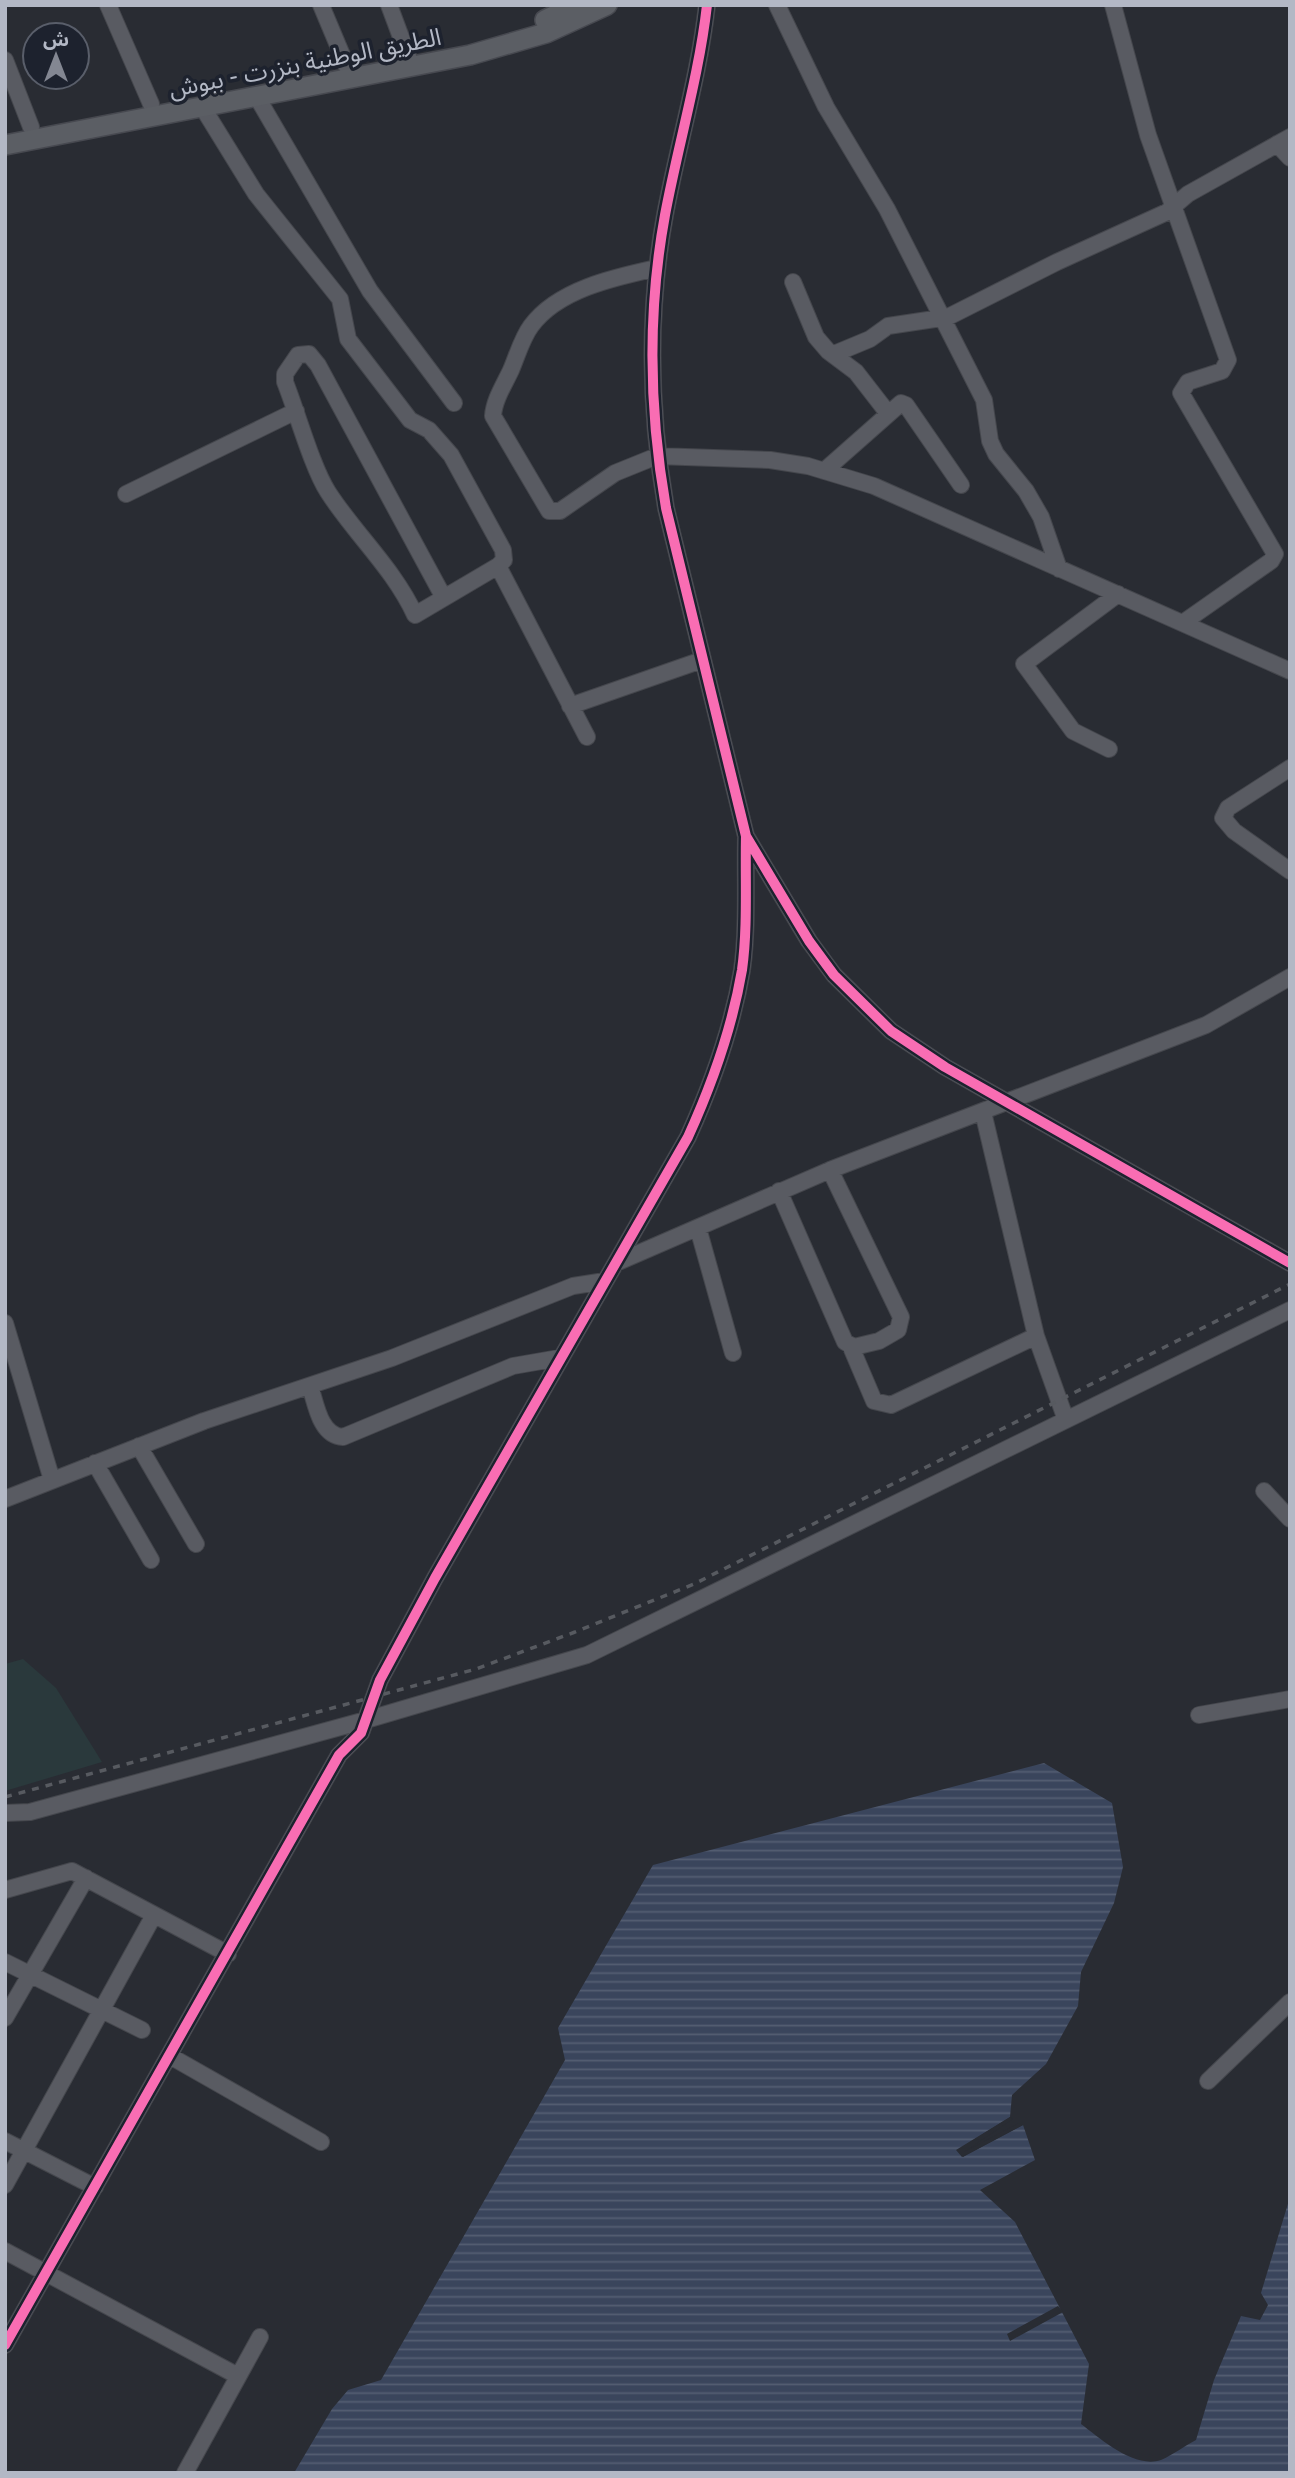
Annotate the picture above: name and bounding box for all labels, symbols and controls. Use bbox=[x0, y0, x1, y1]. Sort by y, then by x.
street label: الطريق الوطنية بنزرت - ببوش bbox=[166, 20, 444, 104]
north arrow bbox=[21, 21, 91, 91]
text: ش bbox=[43, 27, 69, 51]

